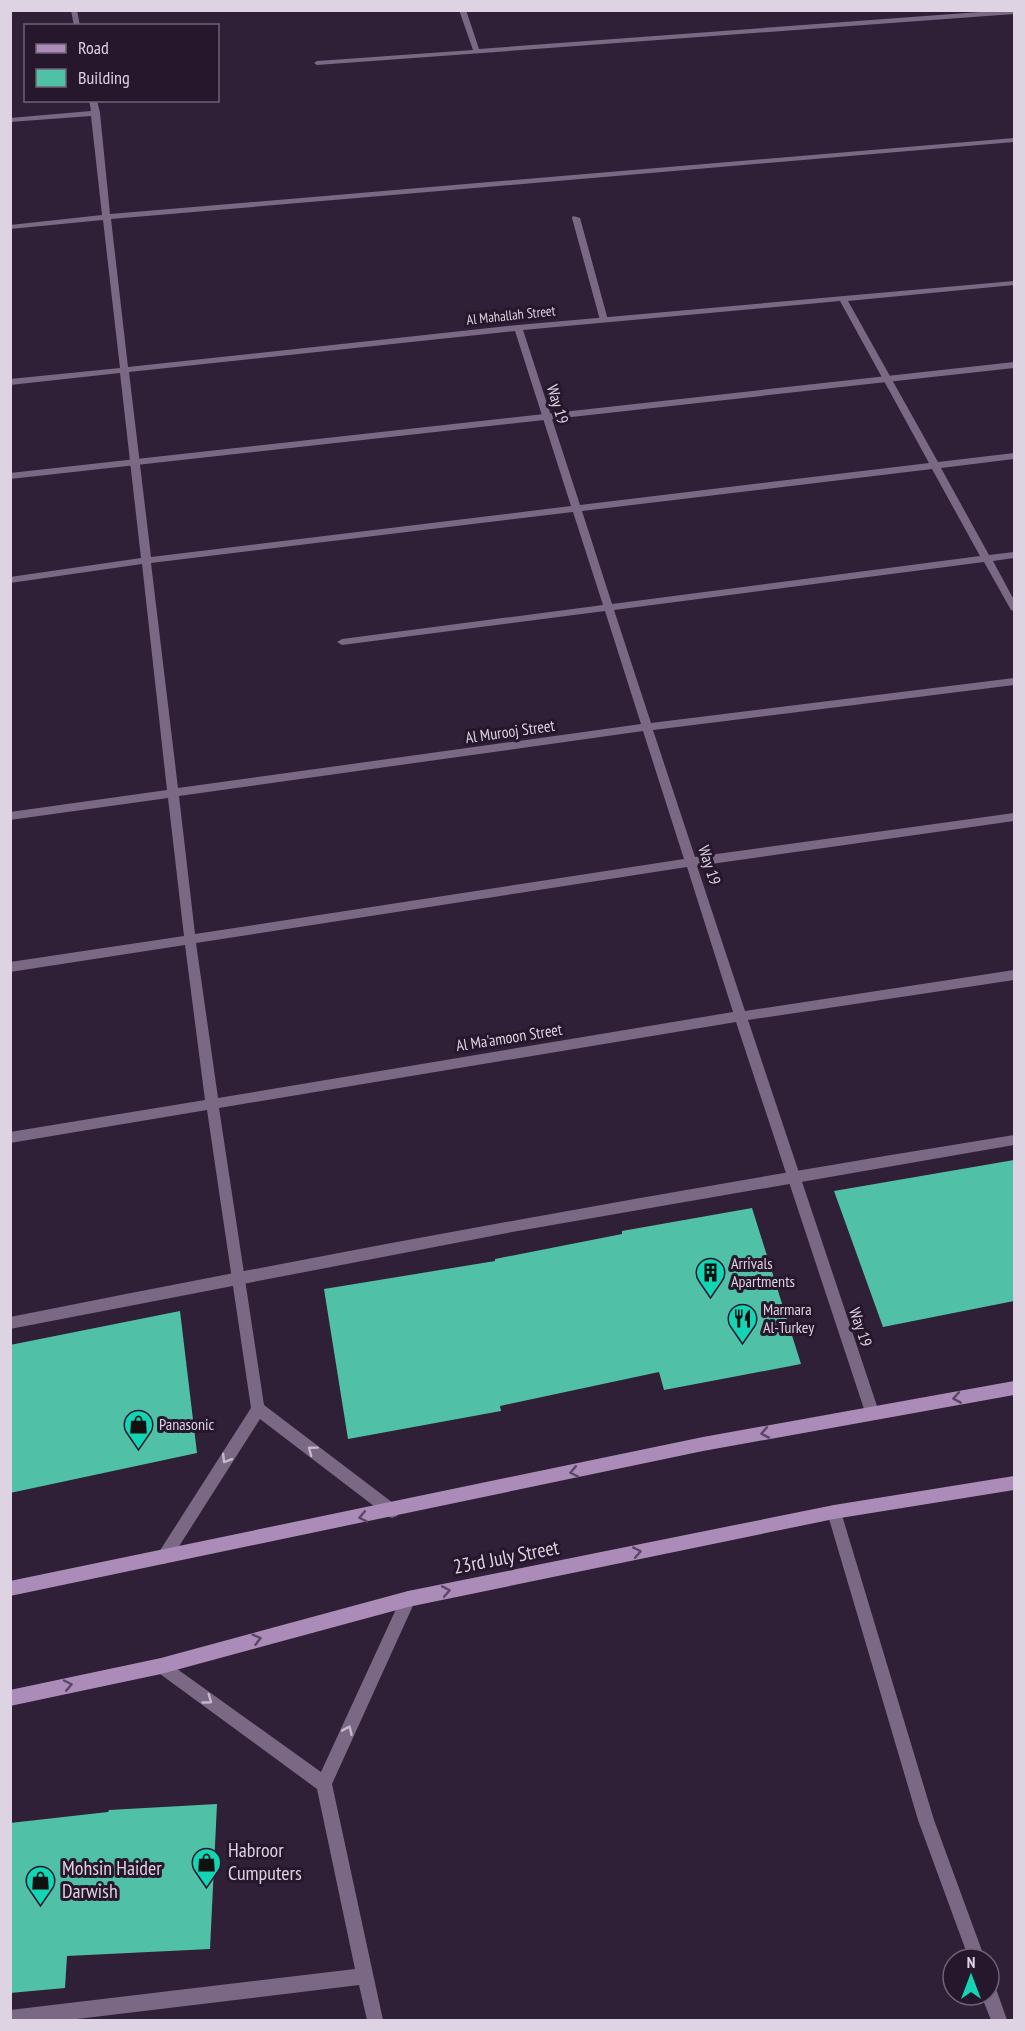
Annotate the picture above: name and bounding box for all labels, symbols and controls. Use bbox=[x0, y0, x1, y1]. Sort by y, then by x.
legend bbox=[24, 24, 219, 102]
text: Road bbox=[78, 36, 109, 59]
text: Building bbox=[78, 66, 130, 89]
street label: Al Mahallah Street bbox=[466, 301, 557, 329]
street label: Way 19 bbox=[543, 382, 573, 426]
street label: Al Murooj Street bbox=[464, 715, 557, 747]
street label: Way 19 bbox=[694, 843, 726, 887]
street label: Al Ma'amoon Street bbox=[454, 1019, 564, 1055]
place label: Arrivals Apartments bbox=[731, 1253, 795, 1291]
building icon: Arrivals Apartments bbox=[694, 1256, 726, 1298]
place label: Marmara Al-Turkey bbox=[763, 1299, 814, 1337]
restaurant icon: Marmara Al-Turkey bbox=[726, 1302, 758, 1344]
street label: Way 19 bbox=[845, 1305, 877, 1349]
one-way arrow bbox=[952, 1391, 961, 1403]
shop icon: Panasonic bbox=[122, 1408, 154, 1450]
place label: Panasonic bbox=[159, 1414, 214, 1434]
one-way arrow bbox=[760, 1426, 770, 1438]
one-way arrow bbox=[307, 1447, 318, 1458]
one-way arrow bbox=[222, 1453, 234, 1463]
one-way arrow bbox=[569, 1465, 579, 1478]
one-way arrow bbox=[358, 1510, 368, 1523]
street label: 23rd July Street bbox=[451, 1534, 562, 1580]
one-way arrow bbox=[632, 1546, 642, 1559]
one-way arrow bbox=[441, 1585, 451, 1598]
one-way arrow bbox=[252, 1634, 262, 1647]
one-way arrow bbox=[62, 1680, 72, 1693]
one-way arrow bbox=[202, 1693, 213, 1704]
one-way arrow bbox=[340, 1726, 352, 1737]
place label: Habroor Cumputers bbox=[228, 1837, 302, 1886]
shop icon: Habroor Cumputers bbox=[191, 1846, 223, 1888]
place label: Mohsin Haider Darwish bbox=[62, 1855, 162, 1904]
shop icon: Mohsin Haider Darwish bbox=[25, 1864, 57, 1906]
north arrow bbox=[941, 1947, 1001, 2007]
text: N bbox=[967, 1952, 975, 1972]

